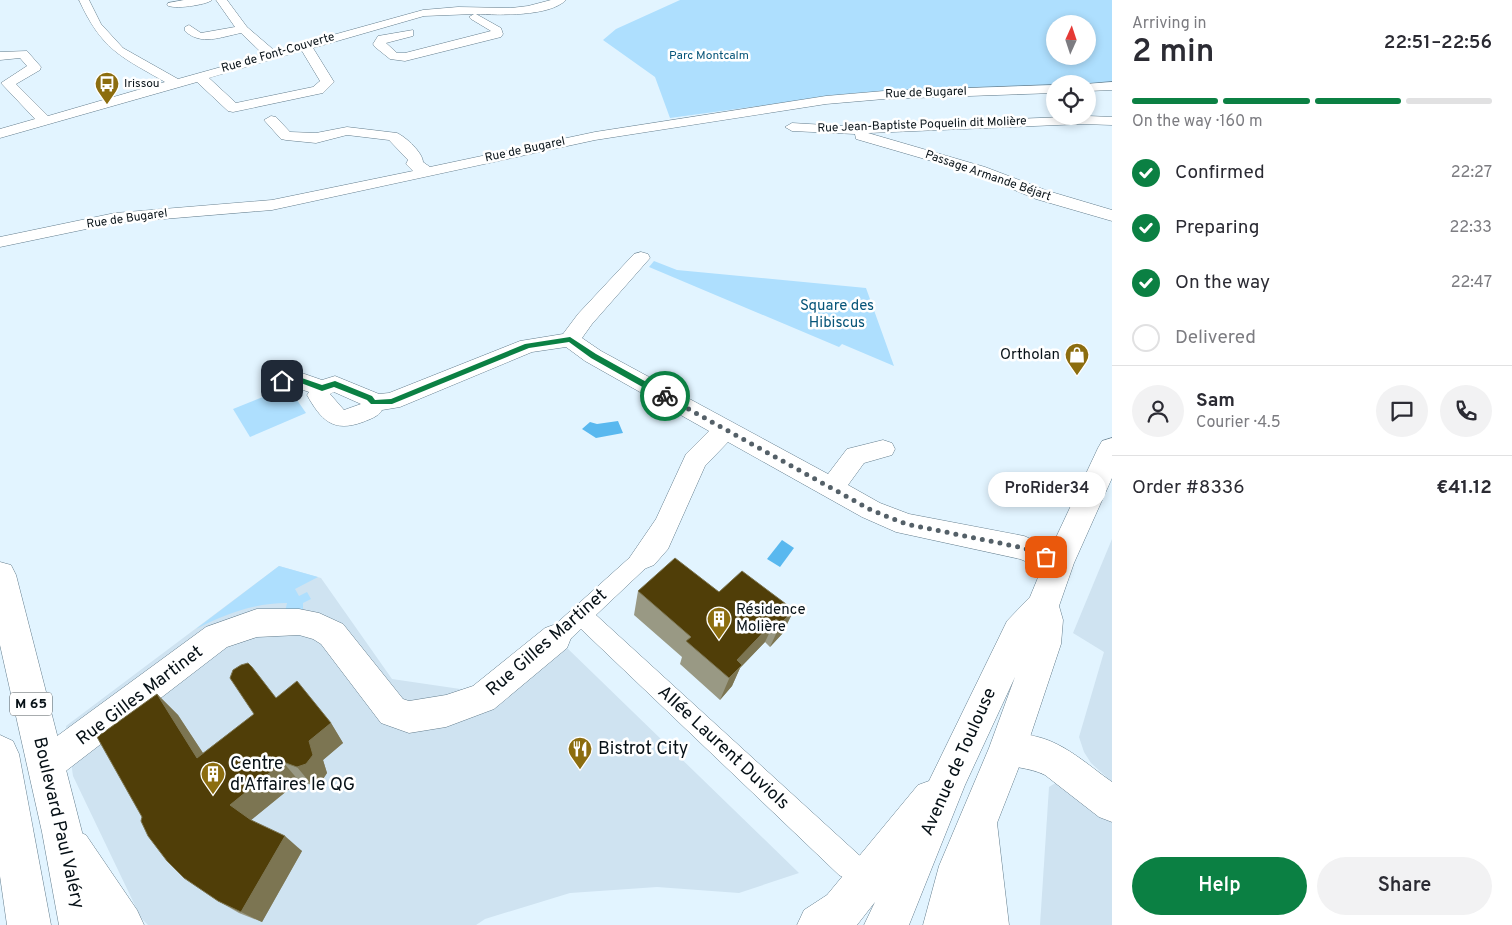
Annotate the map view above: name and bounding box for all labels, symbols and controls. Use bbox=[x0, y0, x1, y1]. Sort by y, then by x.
text: Arriving in bbox=[1132, 14, 1207, 34]
north arrow bbox=[1046, 15, 1096, 65]
map controls bbox=[1046, 15, 1096, 125]
street label: Rue de Font-Couverte bbox=[219, 29, 337, 77]
text: 22:51–22:56 bbox=[1384, 31, 1492, 55]
text: 2 min bbox=[1132, 33, 1214, 73]
park label: Parc Montcalm bbox=[669, 48, 749, 64]
bus stop icon: Irissou bbox=[94, 71, 120, 105]
button: locate bbox=[1046, 75, 1096, 125]
place label: Irissou bbox=[124, 76, 160, 92]
street label: Rue de Bugarel bbox=[885, 84, 967, 102]
text: On the way · 160 m bbox=[1132, 112, 1263, 132]
street label: Rue Jean-Baptiste Poquelin dit Molière bbox=[817, 113, 1027, 137]
street label: Rue de Bugarel bbox=[483, 134, 567, 166]
street label: Passage Armande Béjart bbox=[923, 147, 1053, 205]
icon: check bbox=[1132, 159, 1160, 187]
text: Confirmed bbox=[1175, 161, 1265, 185]
text: 22:27 bbox=[1451, 163, 1492, 183]
street label: Rue de Bugarel bbox=[85, 205, 169, 233]
icon: check bbox=[1132, 214, 1160, 242]
text: Preparing bbox=[1175, 216, 1259, 240]
text: 22:33 bbox=[1450, 218, 1492, 238]
icon: check bbox=[1132, 269, 1160, 297]
text: On the way bbox=[1175, 271, 1270, 295]
text: 22:47 bbox=[1451, 273, 1492, 293]
park label: Square des Hibiscus bbox=[800, 297, 874, 333]
text: Delivered bbox=[1175, 326, 1256, 350]
shop icon: Ortholan bbox=[1064, 342, 1090, 376]
place label: Ortholan bbox=[1000, 346, 1060, 365]
pin bbox=[261, 360, 303, 402]
icon: home bbox=[268, 367, 296, 395]
courier bbox=[640, 371, 690, 421]
icon: bike bbox=[651, 382, 679, 410]
button: person bbox=[1132, 385, 1184, 437]
button: chat bbox=[1376, 385, 1428, 437]
button: phone bbox=[1440, 385, 1492, 437]
text: Sam bbox=[1196, 389, 1235, 413]
text: Courier · 4.5 bbox=[1196, 413, 1281, 433]
callout: ProRider34 bbox=[987, 472, 1105, 507]
text: Order #8336 bbox=[1132, 476, 1245, 500]
text: €41.12 bbox=[1436, 476, 1492, 500]
text: ProRider34 bbox=[1005, 479, 1089, 499]
pin bbox=[1025, 536, 1067, 578]
icon: bag bbox=[1032, 543, 1060, 571]
street label: Rue Gilles Martinet bbox=[482, 584, 612, 702]
place label: Résidence Molière bbox=[736, 601, 806, 637]
building icon: Résidence Molière bbox=[706, 606, 732, 640]
street label: Rue Gilles Martinet bbox=[72, 641, 208, 751]
street label: Allée Laurent Duviols bbox=[652, 681, 794, 815]
street label: Avenue de Toulouse bbox=[916, 684, 1002, 840]
road number: M 65 bbox=[10, 692, 52, 716]
street label: Boulevard Paul Valéry bbox=[27, 735, 89, 911]
restaurant icon: Bistrot City bbox=[567, 736, 593, 770]
place label: Bistrot City bbox=[598, 738, 688, 761]
place label: Centre d'Affaires le QG bbox=[230, 753, 355, 797]
building icon: Centre d'Affaires le QG bbox=[200, 761, 226, 795]
button: Help bbox=[1132, 857, 1307, 915]
button: Share bbox=[1317, 857, 1492, 915]

